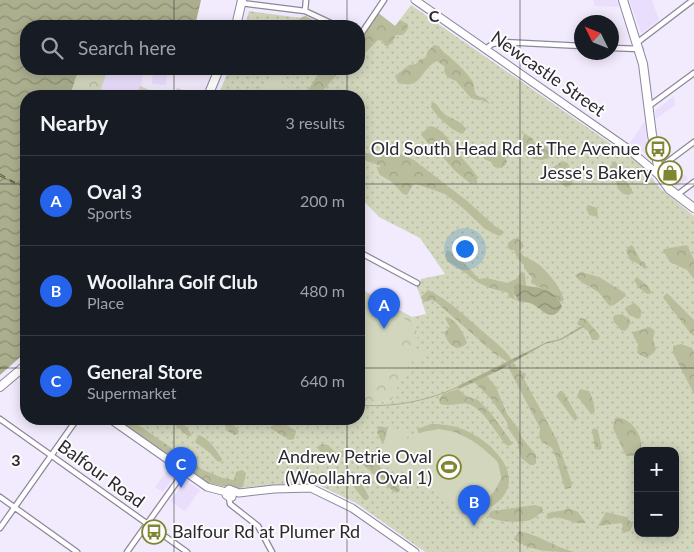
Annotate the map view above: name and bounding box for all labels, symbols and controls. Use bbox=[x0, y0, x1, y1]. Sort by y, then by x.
text: C bbox=[429, 6, 440, 25]
north arrow bbox=[574, 15, 619, 60]
search box bbox=[20, 20, 365, 75]
street label: Newcastle Street bbox=[487, 26, 610, 121]
icon: search bbox=[38, 34, 66, 62]
text: Search here bbox=[78, 36, 176, 59]
text: Nearby bbox=[40, 110, 108, 135]
text: 3 results bbox=[285, 113, 345, 132]
bus stop icon: Old South Head Rd at The Avenue bbox=[645, 136, 671, 162]
place label: Old South Head Rd at The Avenue bbox=[371, 137, 640, 159]
shop icon: Jesse's Bakery bbox=[657, 160, 683, 186]
place label: Jesse's Bakery bbox=[540, 161, 653, 183]
text: Oval 3 bbox=[87, 180, 142, 203]
text: A bbox=[50, 191, 62, 210]
text: 200 m bbox=[300, 191, 345, 210]
text: Sports bbox=[87, 203, 132, 222]
your location bbox=[452, 236, 478, 262]
text: Woollahra Golf Club bbox=[87, 270, 258, 293]
text: B bbox=[51, 281, 61, 300]
text: 480 m bbox=[300, 281, 345, 300]
pin: A bbox=[368, 288, 400, 329]
text: Place bbox=[87, 293, 124, 312]
text: General Store bbox=[87, 360, 203, 383]
text: C bbox=[51, 371, 61, 390]
text: 640 m bbox=[300, 371, 345, 390]
text: Supermarket bbox=[87, 383, 176, 402]
street label: Balfour Road bbox=[54, 434, 149, 512]
place label: Andrew Petrie Oval (Woollahra Oval 1) bbox=[278, 445, 432, 488]
pin: C bbox=[165, 447, 197, 488]
map controls bbox=[634, 447, 679, 537]
button: + bbox=[634, 447, 679, 492]
text: 3 bbox=[11, 450, 21, 469]
sports icon: Andrew Petrie Oval (Woollahra Oval 1) bbox=[436, 454, 462, 480]
pin: B bbox=[458, 485, 490, 526]
button: − bbox=[634, 492, 679, 537]
bus stop icon: Balfour Rd at Plumer Rd bbox=[141, 519, 167, 545]
place label: Balfour Rd at Plumer Rd bbox=[172, 520, 360, 542]

